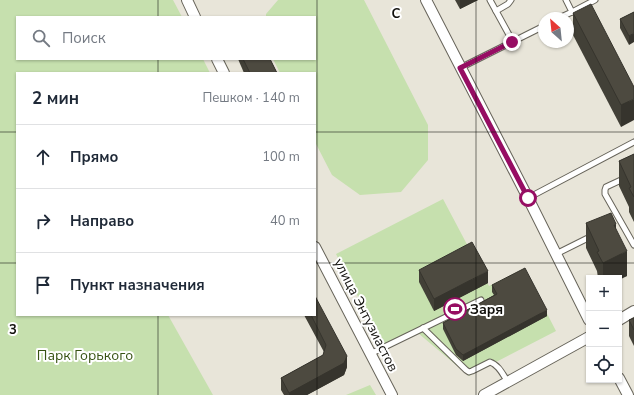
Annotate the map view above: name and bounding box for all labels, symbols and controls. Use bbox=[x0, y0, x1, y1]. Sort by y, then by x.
text: C bbox=[392, 5, 401, 23]
north arrow bbox=[538, 12, 574, 48]
search box bbox=[16, 16, 316, 60]
icon: search bbox=[30, 27, 52, 49]
text: Поиск bbox=[62, 28, 106, 48]
route end bbox=[503, 33, 521, 51]
text: 2 мин bbox=[32, 87, 79, 110]
text: Пешком · 140 m bbox=[202, 89, 300, 107]
icon: ahead bbox=[32, 146, 54, 168]
text: Прямо bbox=[70, 147, 118, 167]
text: 100 m bbox=[262, 148, 300, 166]
route start bbox=[519, 189, 537, 207]
icon: right bbox=[32, 210, 54, 232]
text: Направо bbox=[70, 211, 134, 231]
text: 40 m bbox=[270, 212, 300, 230]
street label: улица Энтузиастов bbox=[329, 255, 403, 375]
icon: arrive bbox=[32, 274, 54, 296]
text: Пункт назначения bbox=[70, 275, 205, 295]
map controls bbox=[586, 275, 622, 383]
button: + bbox=[586, 275, 622, 311]
sports icon: Заря bbox=[442, 296, 468, 322]
place label: Заря bbox=[470, 300, 503, 319]
button: − bbox=[586, 311, 622, 347]
text: 3 bbox=[9, 321, 17, 339]
park label: Парк Горького bbox=[37, 346, 133, 365]
button: locate bbox=[586, 347, 622, 383]

